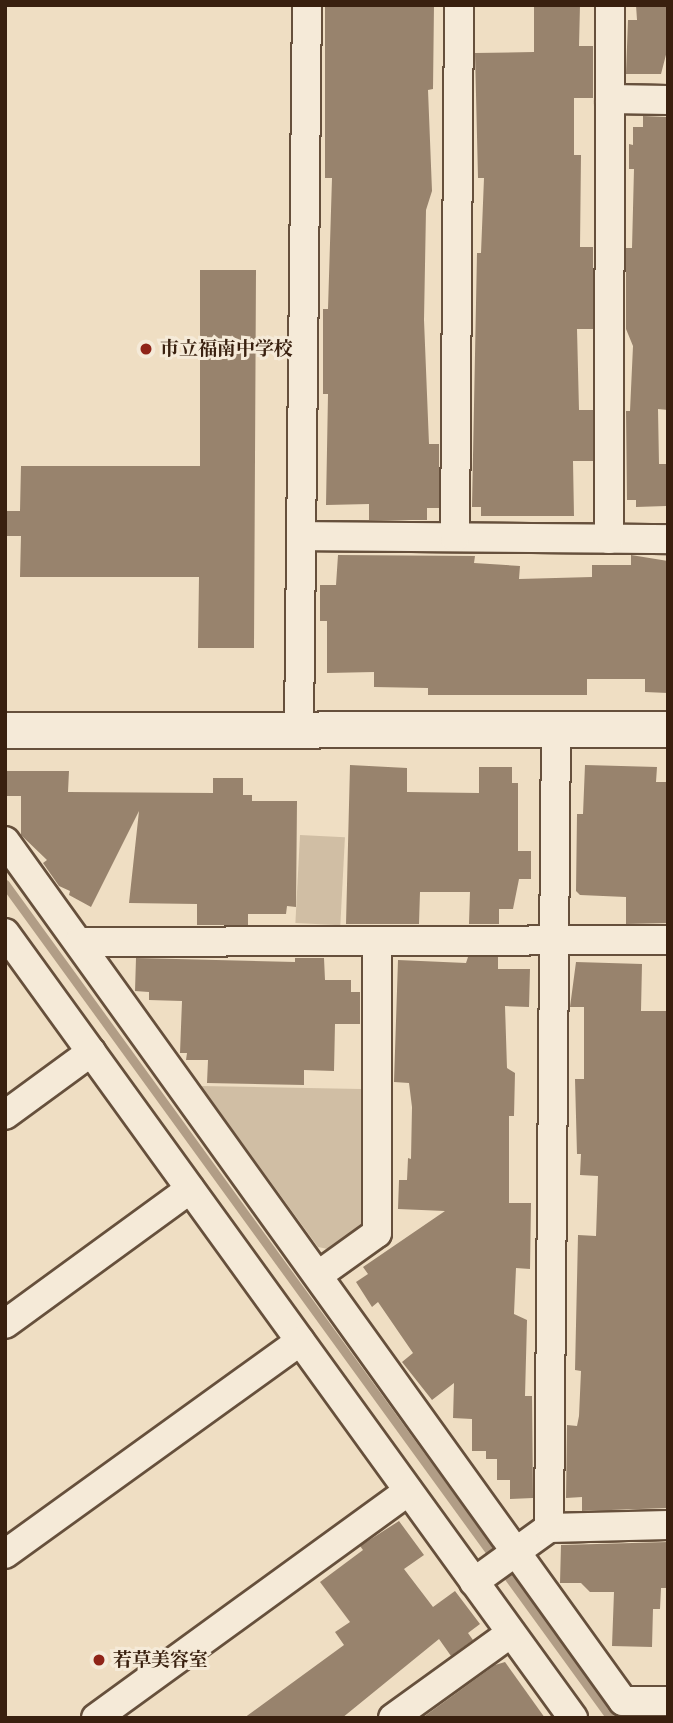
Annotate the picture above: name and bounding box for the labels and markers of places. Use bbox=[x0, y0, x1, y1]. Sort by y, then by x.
place label: 市立福南中学校 bbox=[160, 338, 293, 360]
marker: 市立福南中学校 bbox=[138, 341, 154, 357]
place label: 若草美容室 bbox=[113, 1649, 208, 1671]
marker: 若草美容室 bbox=[91, 1652, 107, 1668]

